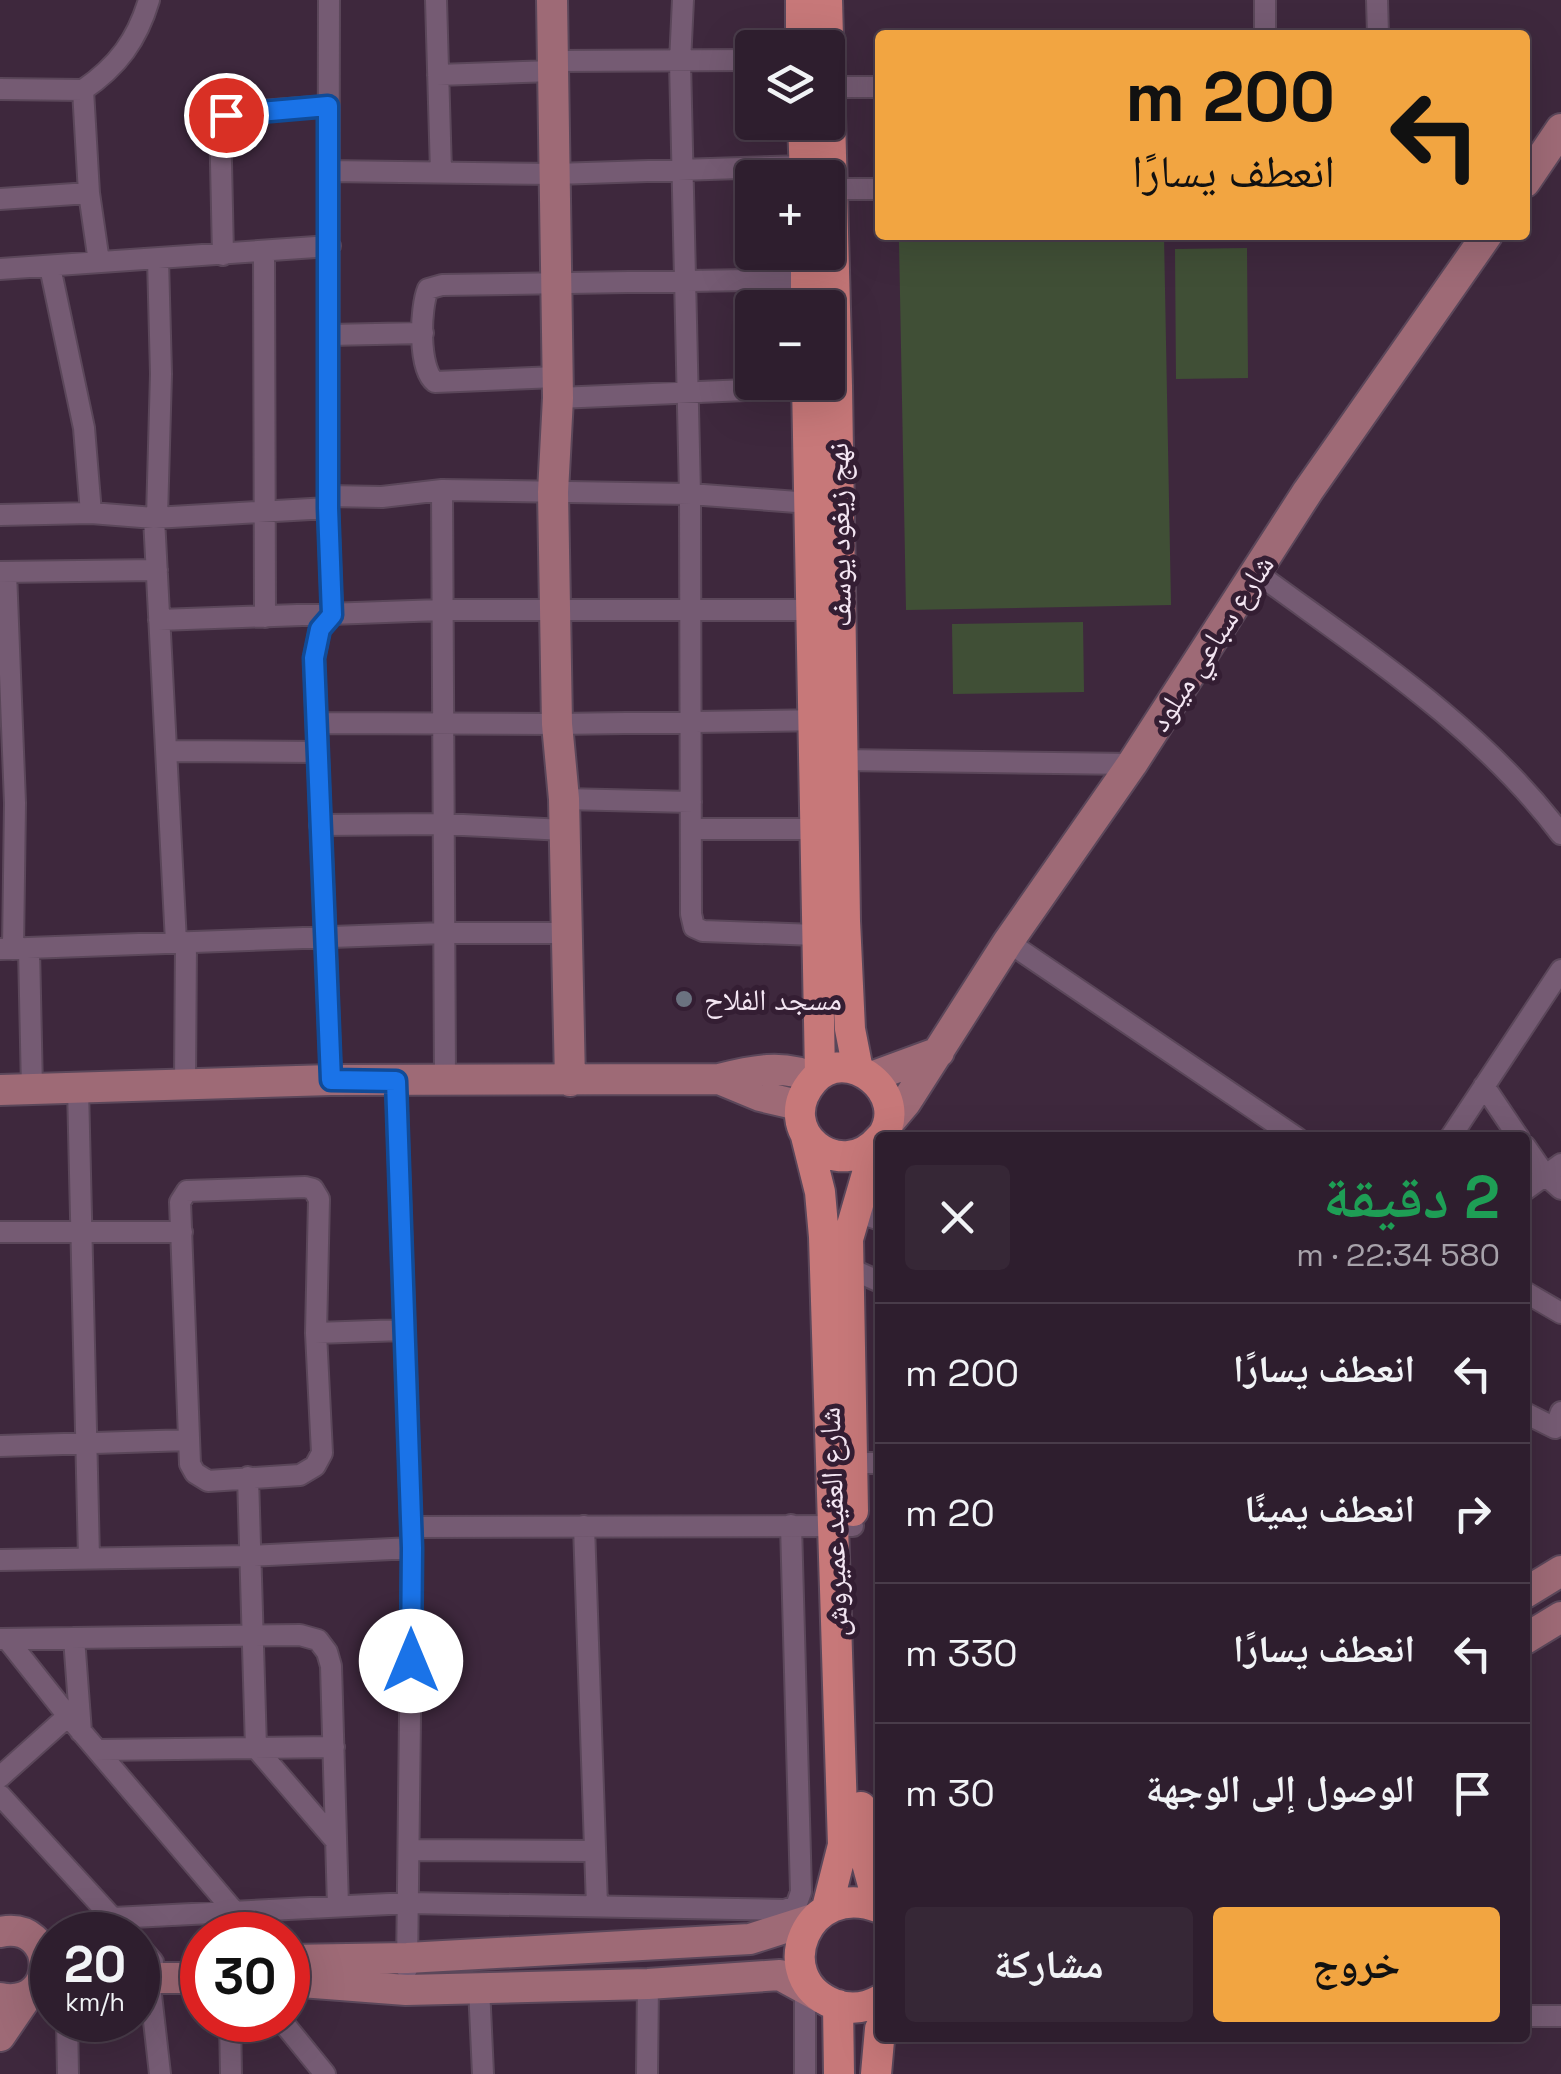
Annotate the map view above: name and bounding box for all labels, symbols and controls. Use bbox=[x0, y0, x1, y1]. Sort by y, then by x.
map controls bbox=[735, 30, 845, 400]
button: layers bbox=[735, 30, 845, 140]
text: 200 m bbox=[1125, 52, 1335, 141]
icon: left bbox=[1370, 70, 1500, 200]
pin bbox=[184, 73, 269, 158]
icon: arrive bbox=[199, 88, 254, 143]
text: انعطف يسارًا bbox=[1132, 143, 1335, 200]
button: + bbox=[735, 160, 845, 270]
button: − bbox=[735, 290, 845, 400]
street label: نهج زيغود يوسف bbox=[818, 442, 860, 628]
street label: شارع سباعي ميلود bbox=[1139, 547, 1286, 741]
place label: مسجد الفلاح bbox=[704, 980, 842, 1019]
marker: مسجد الفلاح bbox=[673, 988, 695, 1010]
text: 2 دقيقة bbox=[1323, 1159, 1500, 1236]
button: close bbox=[905, 1165, 1010, 1270]
text: 580 m · 22:34 bbox=[1296, 1235, 1500, 1275]
text: انعطف يسارًا bbox=[1233, 1345, 1415, 1393]
icon: left bbox=[1445, 1346, 1500, 1401]
text: 200 m bbox=[905, 1349, 1019, 1397]
street label: شارع العقيد عميروش bbox=[810, 1406, 856, 1638]
text: انعطف يمينًا bbox=[1244, 1485, 1415, 1533]
icon: right bbox=[1445, 1486, 1500, 1541]
text: 20 m bbox=[905, 1489, 995, 1537]
position arrow bbox=[359, 1609, 463, 1713]
text: انعطف يسارًا bbox=[1233, 1625, 1415, 1673]
icon: left bbox=[1445, 1626, 1500, 1681]
text: 330 m bbox=[905, 1629, 1018, 1677]
text: الوصول إلى الوجهة bbox=[1146, 1765, 1415, 1813]
icon: arrive bbox=[1445, 1766, 1500, 1821]
text: 30 m bbox=[905, 1769, 995, 1817]
button: مشاركة bbox=[905, 1907, 1193, 2022]
button: خروج bbox=[1213, 1907, 1500, 2022]
speed limit sign: 30 bbox=[180, 1912, 310, 2042]
text: 20 bbox=[64, 1933, 126, 1997]
text: km/h bbox=[65, 1986, 125, 2018]

